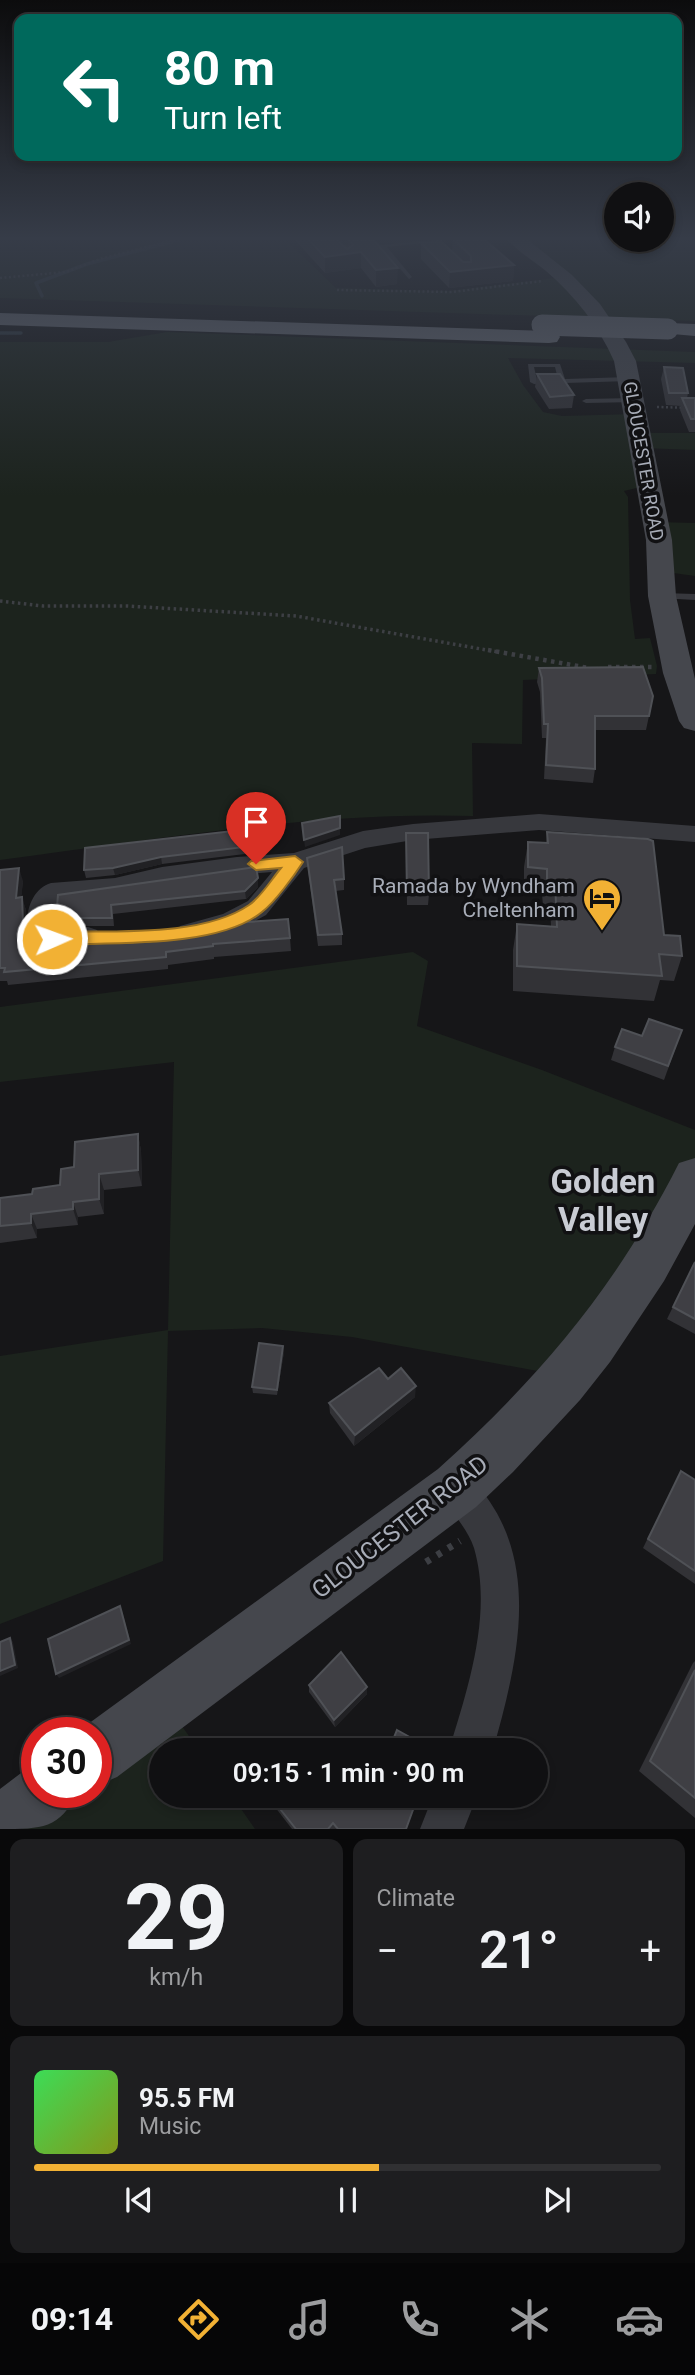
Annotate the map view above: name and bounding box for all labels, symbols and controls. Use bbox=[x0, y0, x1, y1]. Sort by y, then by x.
text: 80 m bbox=[164, 40, 275, 97]
icon: left bbox=[49, 42, 140, 133]
text: Turn left bbox=[164, 99, 282, 137]
map controls bbox=[604, 182, 674, 252]
button: sound bbox=[604, 182, 674, 252]
street label: GLOUCESTER ROAD bbox=[620, 380, 668, 542]
pin bbox=[226, 792, 286, 864]
icon: arrive bbox=[237, 803, 275, 841]
place label: Ramada by Wyndham Cheltenham bbox=[372, 874, 575, 922]
hotel icon: Ramada by Wyndham Cheltenham bbox=[581, 877, 623, 932]
position arrow bbox=[15, 902, 89, 976]
district label: Golden Valley bbox=[551, 1162, 655, 1239]
street label: GLOUCESTER ROAD bbox=[307, 1450, 493, 1604]
speed limit sign: 30 bbox=[21, 1717, 112, 1808]
text: 09:15 · 1 min · 90 m bbox=[233, 1758, 464, 1788]
text: 29 bbox=[124, 1865, 228, 1971]
text: Climate bbox=[377, 1885, 455, 1912]
text: 21° bbox=[479, 1920, 559, 1981]
text: − bbox=[377, 1929, 398, 1973]
text: + bbox=[639, 1929, 661, 1973]
text: km/h bbox=[149, 1964, 203, 1991]
text: 95.5 FM bbox=[139, 2083, 235, 2113]
text: Music bbox=[139, 2113, 201, 2140]
icon: previous bbox=[120, 2181, 158, 2219]
icon: pause bbox=[329, 2181, 367, 2219]
icon: next bbox=[538, 2181, 576, 2219]
icon: directions bbox=[174, 2295, 223, 2344]
icon: music bbox=[285, 2295, 334, 2344]
icon: phone bbox=[395, 2295, 444, 2344]
icon: climate bbox=[505, 2295, 554, 2344]
icon: car bbox=[615, 2295, 664, 2344]
text: 09:14 bbox=[31, 2300, 113, 2338]

